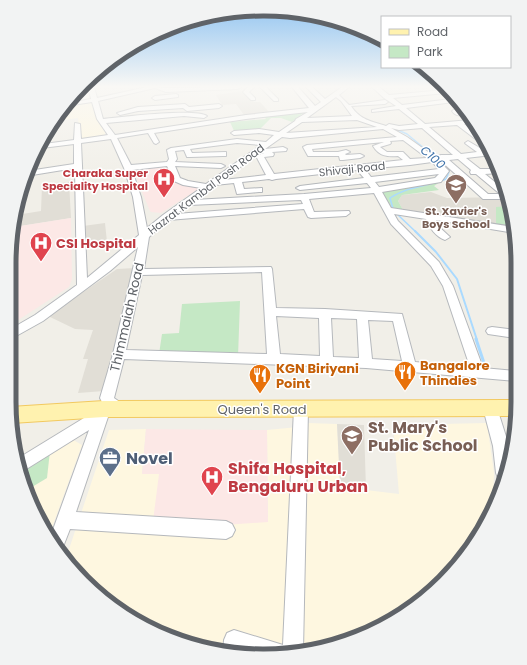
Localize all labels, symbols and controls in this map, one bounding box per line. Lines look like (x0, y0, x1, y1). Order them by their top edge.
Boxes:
legend (381, 16, 511, 68)
text: Road (417, 23, 448, 40)
text: Park (417, 43, 444, 60)
street label: Hazrat Kambal Posh Road (144, 140, 268, 238)
water label: C100 (417, 141, 450, 173)
street label: Shivaji Road (318, 158, 386, 180)
place label: Charaka Super Speciality Hospital (42, 165, 148, 194)
hospital icon: Charaka Super Speciality Hospital (151, 166, 177, 199)
school or university icon: St. Xavier's Boys School (443, 172, 469, 205)
place label: St. Xavier's Boys School (422, 203, 490, 232)
hospital icon: CSI Hospital (28, 230, 54, 263)
place label: CSI Hospital (56, 234, 136, 253)
street label: Thimmaiah Road (105, 260, 149, 374)
place label: Bangalore Thindies (420, 356, 490, 390)
place label: KGN Biriyani Point (276, 359, 359, 393)
restaurant icon: Bangalore Thindies (392, 359, 418, 392)
restaurant icon: KGN Biriyani Point (247, 362, 273, 395)
street label: Queen's Road (217, 400, 307, 419)
place label: St. Mary's Public School (368, 416, 478, 457)
school or university icon: St. Mary's Public School (339, 423, 365, 456)
office icon: Novel (97, 445, 123, 478)
place label: Novel (126, 447, 173, 470)
place label: Shifa Hospital, Bengaluru Urban (228, 457, 368, 498)
hospital icon: Shifa Hospital, Bengaluru Urban (199, 464, 225, 497)

